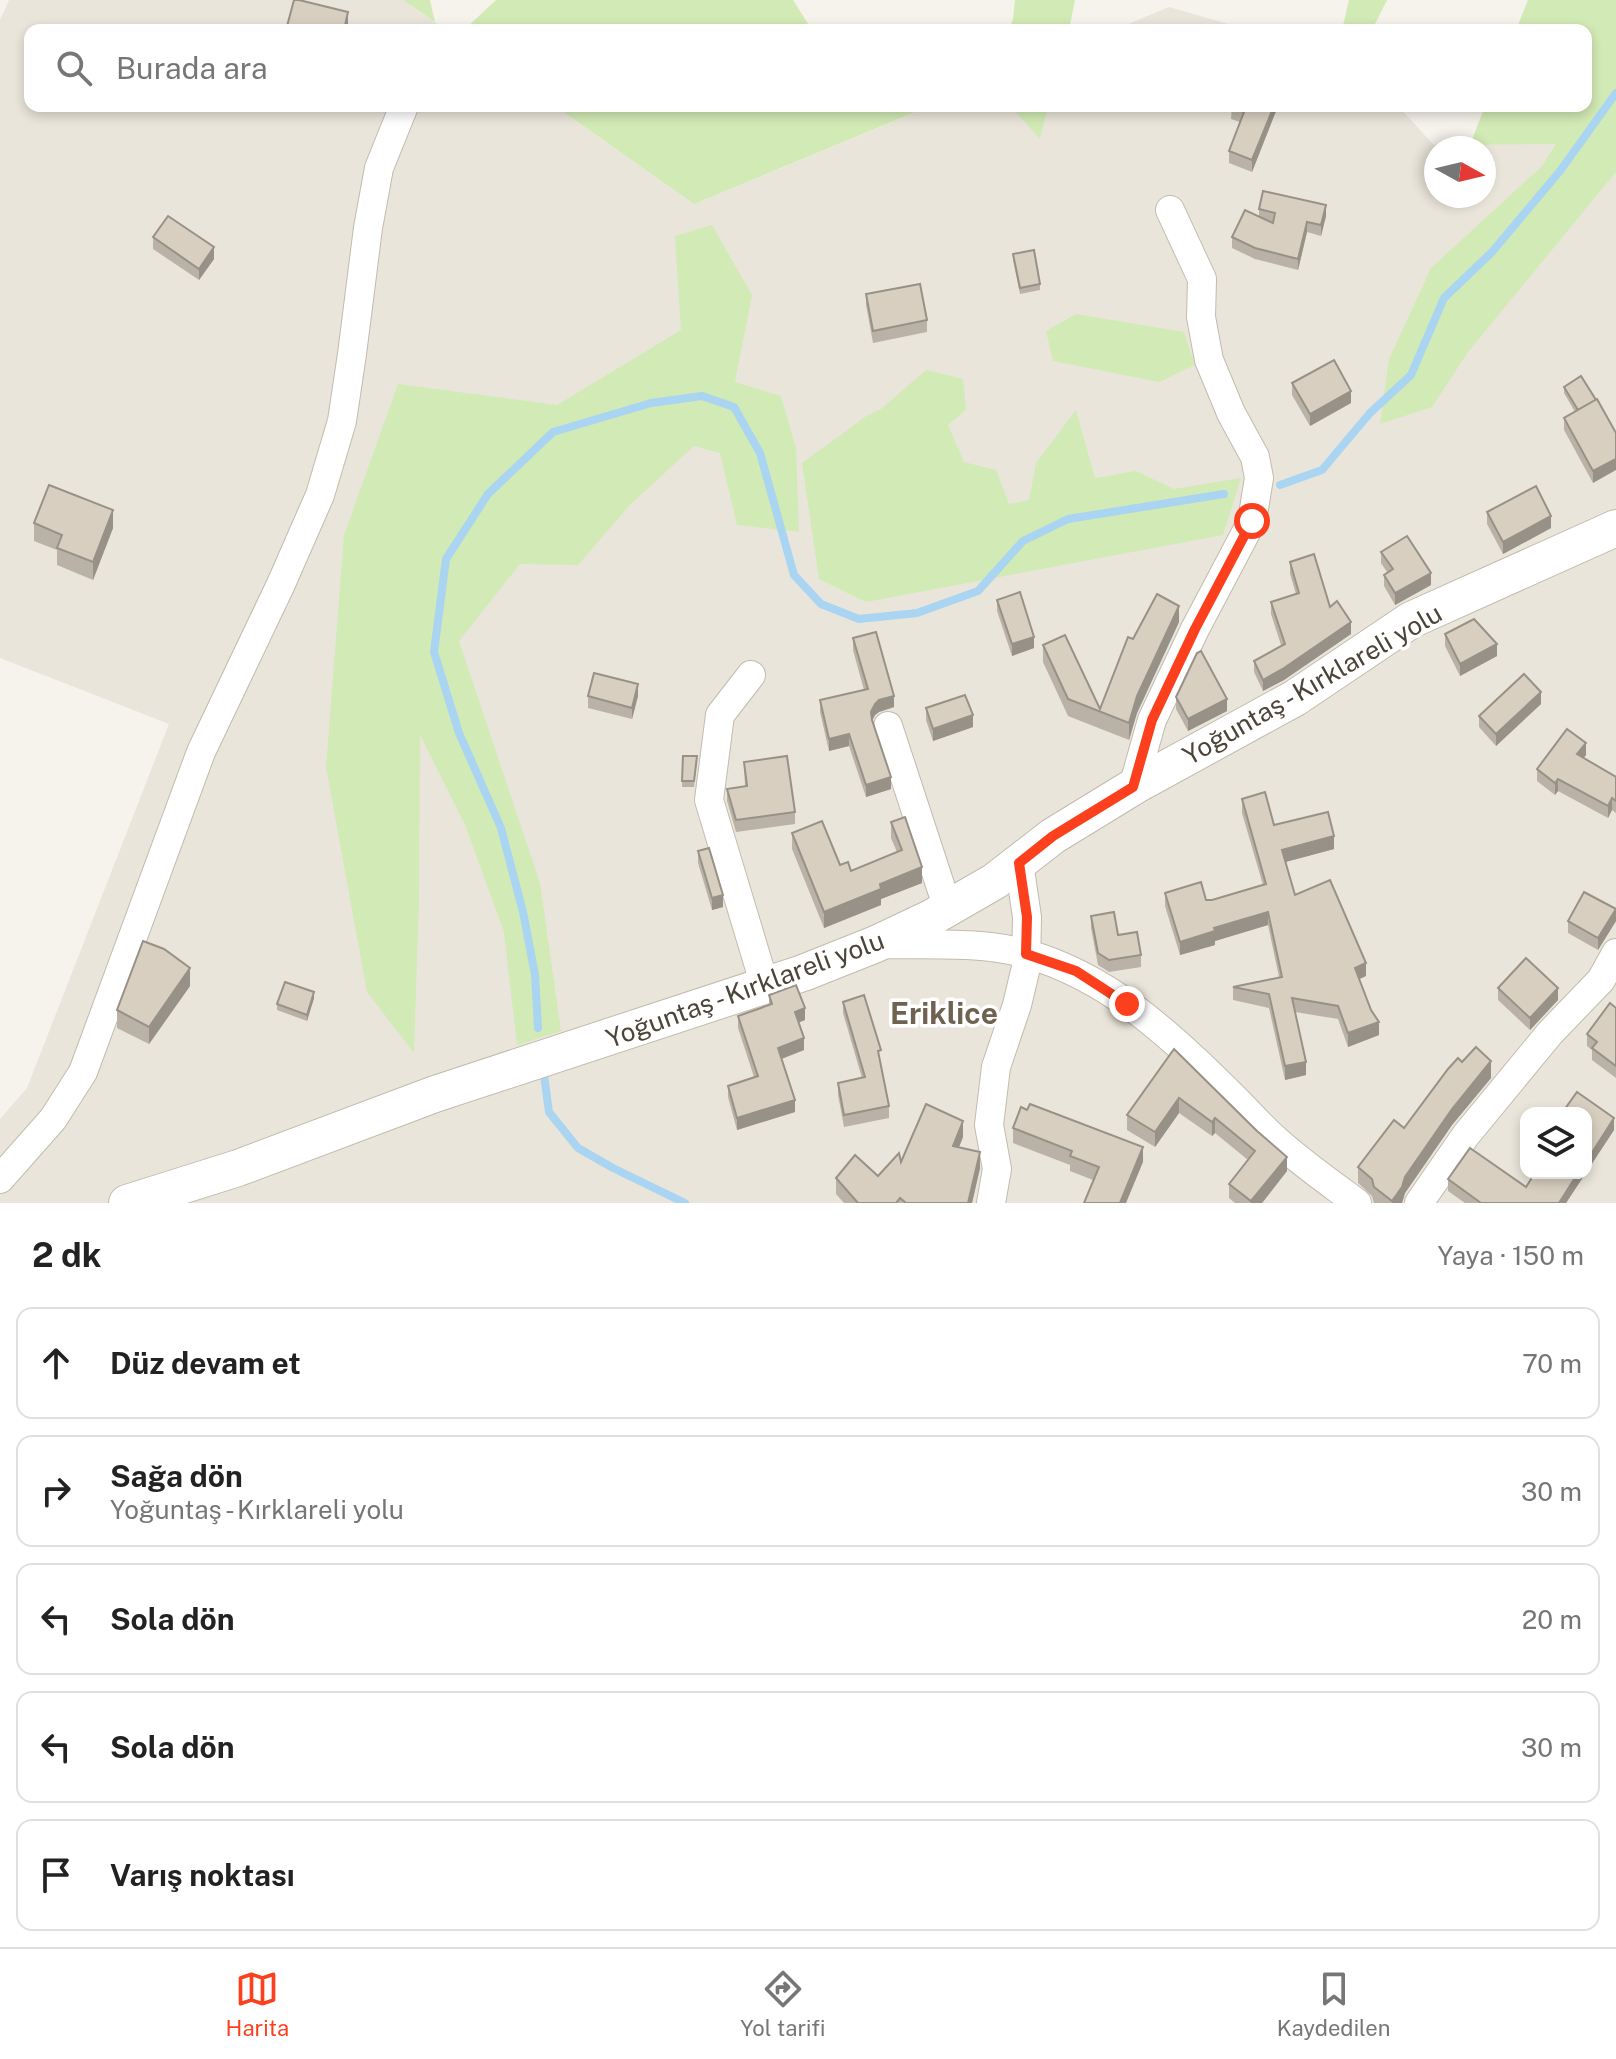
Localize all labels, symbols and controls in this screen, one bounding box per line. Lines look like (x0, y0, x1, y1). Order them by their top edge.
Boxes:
search box (24, 24, 1592, 112)
icon: search (52, 46, 96, 90)
text: Burada ara (116, 50, 268, 86)
north arrow (1424, 136, 1496, 208)
route start (1234, 503, 1270, 539)
street label: Yoğuntaş - Kırklareli yolu (1177, 597, 1447, 771)
street label: Yoğuntaş - Kırklareli yolu (602, 924, 888, 1054)
route end (1109, 986, 1145, 1022)
district label: Eriklice (890, 995, 998, 1031)
map controls (1520, 1107, 1592, 1179)
button: layers (1520, 1107, 1592, 1179)
text: 2 dk (32, 1235, 102, 1275)
text: Yaya · 150 m (1438, 1240, 1584, 1271)
icon: ahead (34, 1341, 78, 1385)
text: Düz devam et (110, 1345, 301, 1381)
text: 70 m (1522, 1348, 1582, 1379)
text: Sağa dön (110, 1458, 243, 1494)
icon: right (34, 1469, 78, 1513)
text: 30 m (1521, 1476, 1582, 1507)
text: Yoğuntaş - Kırklareli yolu (110, 1494, 404, 1525)
icon: left (34, 1597, 78, 1641)
text: Sola dön (110, 1601, 234, 1637)
text: 20 m (1522, 1604, 1582, 1635)
icon: left (34, 1725, 78, 1769)
text: Sola dön (110, 1729, 234, 1765)
text: 30 m (1521, 1732, 1582, 1763)
icon: arrive (34, 1853, 78, 1897)
text: Varış noktası (110, 1857, 295, 1893)
tab: Harita (226, 1967, 289, 2041)
tab: Yol tarifi (740, 1967, 825, 2041)
tab: Kaydedilen (1277, 1967, 1390, 2041)

